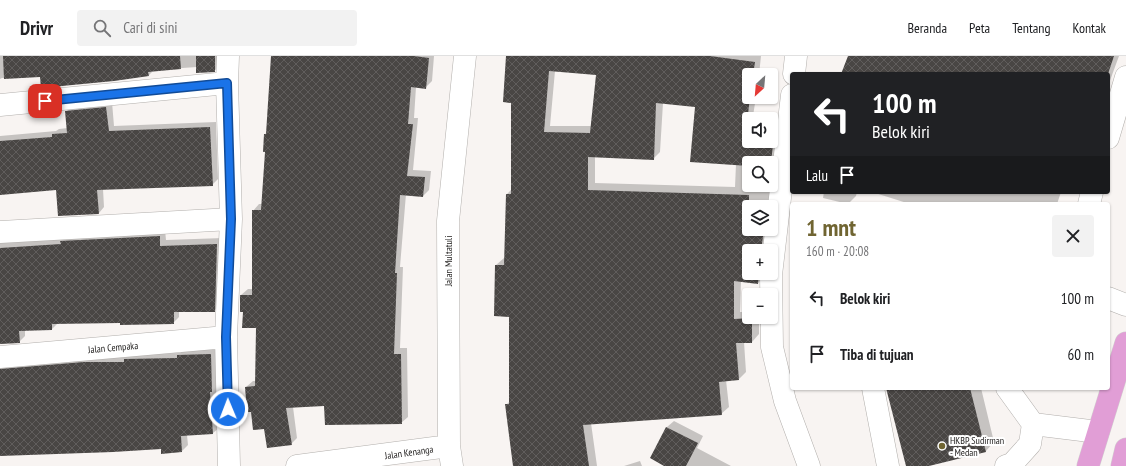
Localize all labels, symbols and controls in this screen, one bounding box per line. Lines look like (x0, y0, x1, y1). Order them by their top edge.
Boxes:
search box (77, 10, 357, 46)
text: Drivr (20, 16, 53, 40)
icon: search (91, 17, 113, 39)
text: Cari di sini (123, 18, 177, 37)
text: Beranda (907, 19, 947, 37)
text: Peta (969, 19, 990, 37)
text: Tentang (1012, 19, 1051, 37)
text: Kontak (1073, 19, 1106, 37)
north arrow (742, 68, 778, 104)
map controls (742, 68, 778, 324)
pin (28, 84, 62, 118)
text: 100 m (872, 84, 936, 121)
icon: left (806, 88, 858, 140)
icon: arrive (34, 90, 56, 112)
button: sound (742, 112, 778, 148)
text: Belok kiri (872, 120, 930, 143)
button: search (742, 156, 778, 192)
icon: arrive (836, 164, 858, 186)
text: Lalu (806, 166, 828, 185)
button: layers (742, 200, 778, 236)
text: 1 mnt (806, 212, 856, 243)
button: close (1052, 215, 1094, 257)
street label: Jalan Multatuli (442, 236, 455, 287)
text: 160 m · 20:08 (806, 243, 869, 260)
button: + (742, 244, 778, 280)
icon: left (806, 287, 828, 309)
button: − (742, 288, 778, 324)
text: Belok kiri (840, 289, 890, 308)
text: 100 m (1061, 289, 1094, 308)
street label: Jalan Cempaka (86, 339, 139, 356)
icon: arrive (806, 343, 828, 365)
text: Tiba di tujuan (840, 345, 914, 364)
text: 60 m (1068, 345, 1094, 364)
position arrow (207, 388, 249, 430)
place label: HKBP Sudirman - Medan (950, 434, 1004, 459)
marker: HKBP Sudirman - Medan (937, 441, 947, 451)
street label: Jalan Kenanga (383, 443, 434, 462)

